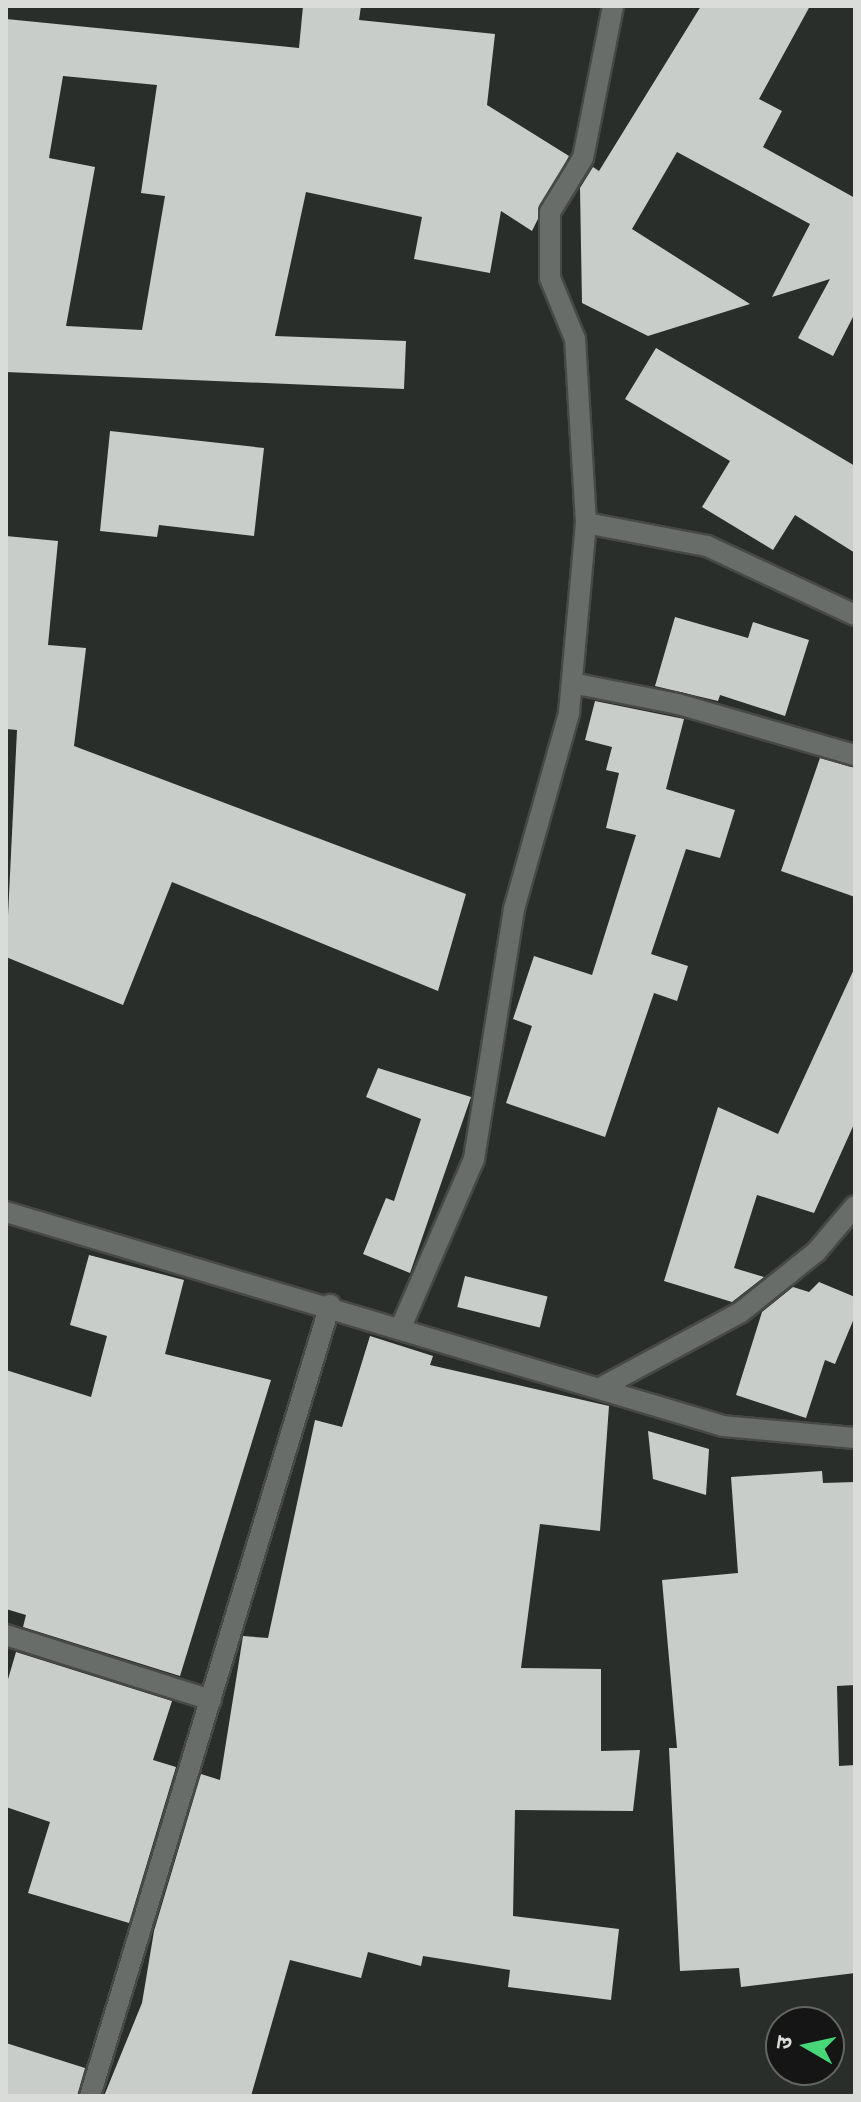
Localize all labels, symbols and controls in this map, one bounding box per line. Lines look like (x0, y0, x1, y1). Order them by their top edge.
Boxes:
north arrow (765, 2006, 845, 2086)
text: उ (769, 2034, 797, 2051)

